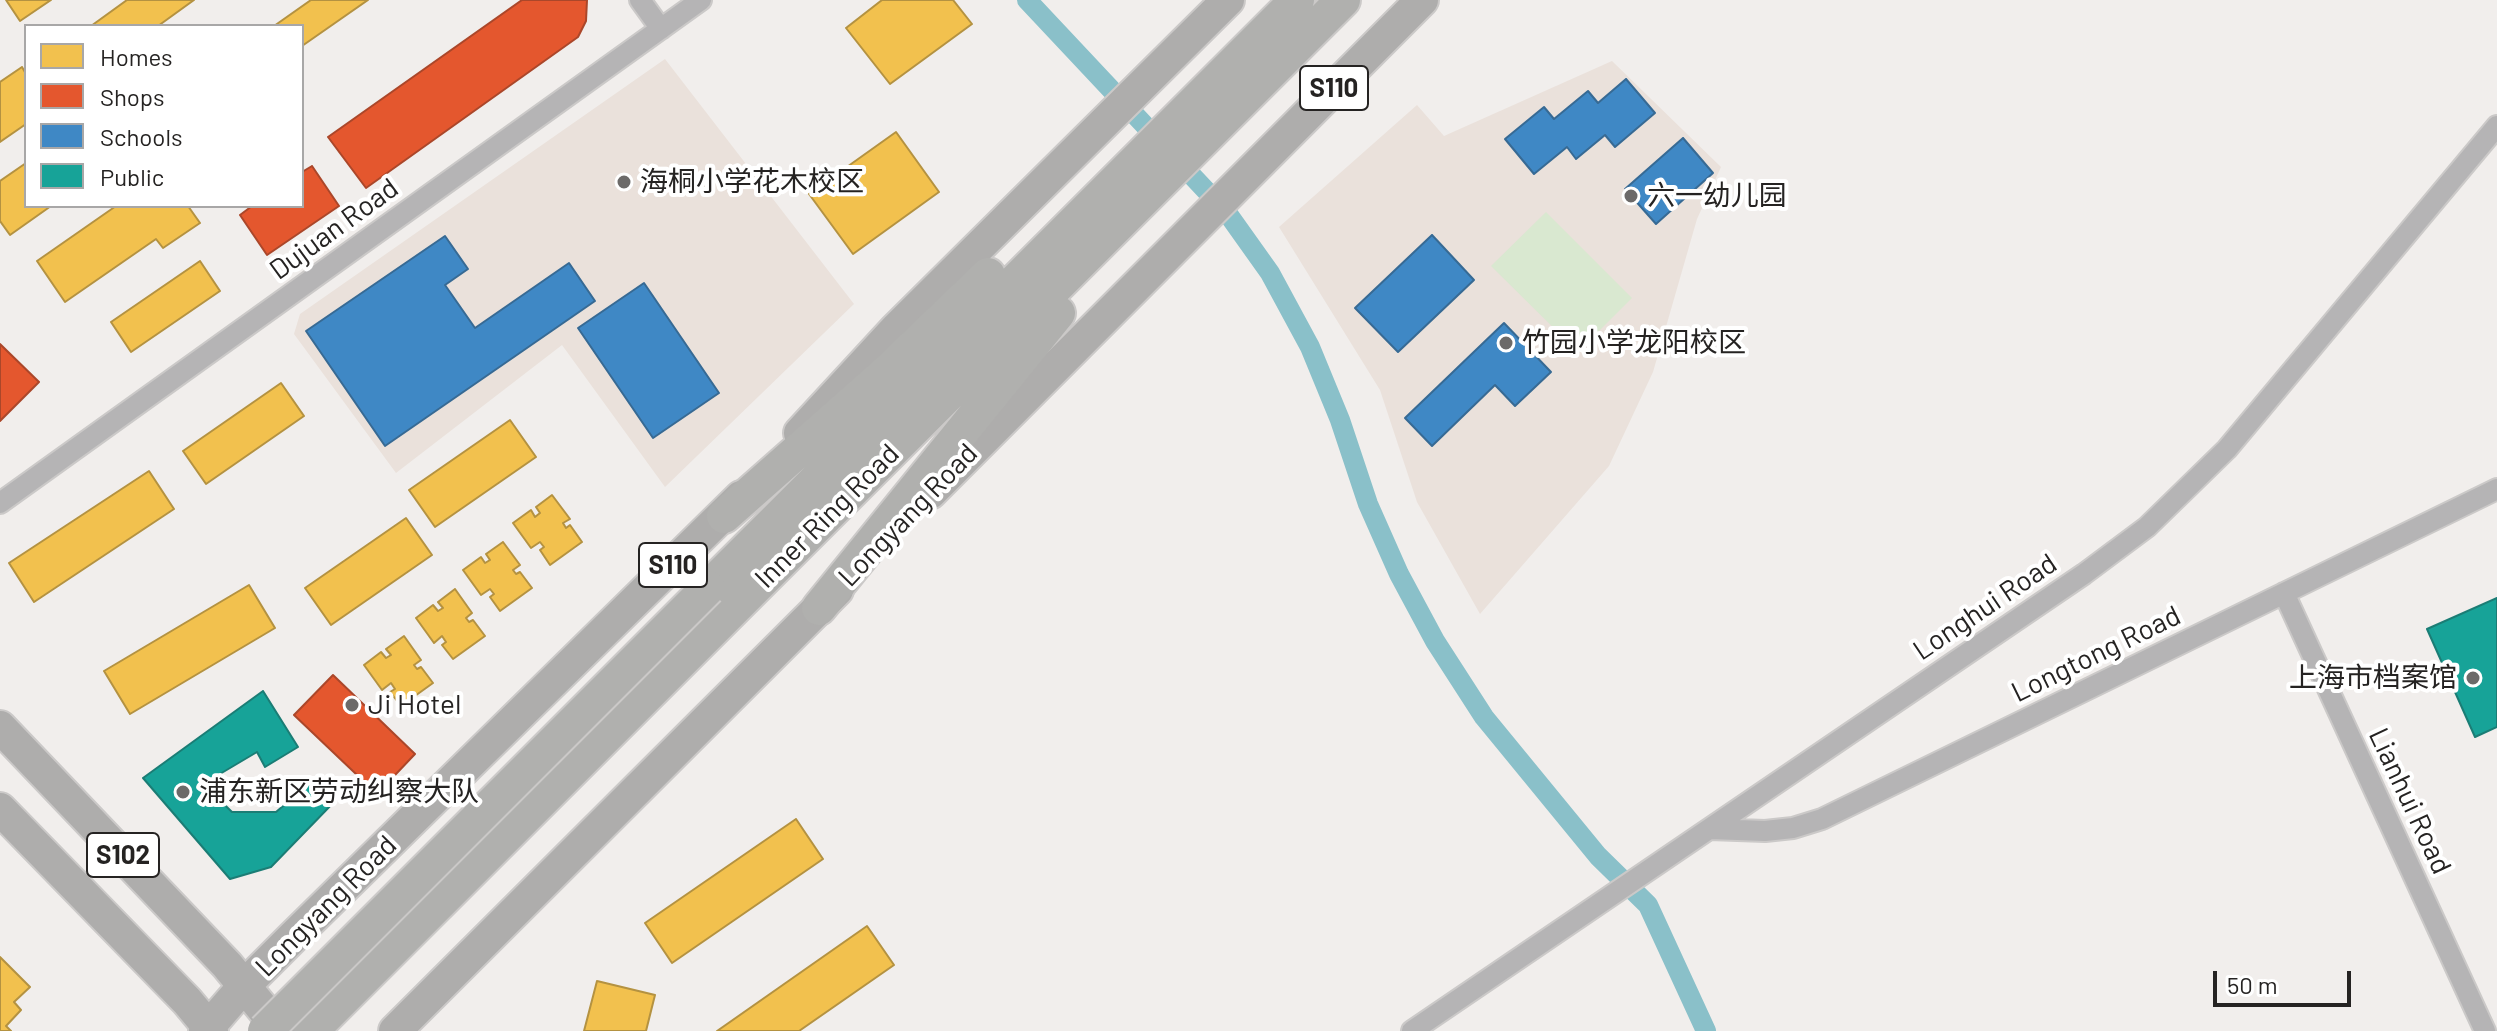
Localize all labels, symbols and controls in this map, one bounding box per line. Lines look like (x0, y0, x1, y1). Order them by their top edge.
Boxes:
legend (24, 24, 304, 208)
text: Homes (100, 42, 173, 71)
road number: S110 (1300, 66, 1368, 110)
text: Shops (100, 82, 165, 111)
text: Schools (100, 122, 183, 151)
text: Public (100, 162, 164, 191)
place label: 海桐小学花木校区 (640, 165, 864, 199)
street label: Dujuan Road (263, 171, 405, 287)
marker: 海桐小学花木校区 (615, 173, 633, 191)
place label: 六一幼儿园 (1647, 179, 1787, 213)
marker: 六一幼儿园 (1622, 187, 1640, 205)
place label: 竹园小学龙阳校区 (1522, 326, 1746, 360)
marker: 竹园小学龙阳校区 (1497, 334, 1515, 352)
street label: Inner Ring Road (748, 437, 906, 595)
street label: Longyang Road (831, 437, 985, 593)
road number: S110 (639, 543, 707, 587)
street label: Longhui Road (1907, 547, 2063, 667)
street label: Longtong Road (2006, 599, 2186, 709)
place label: 上海市档案馆 (2289, 661, 2457, 695)
marker: 上海市档案馆 (2464, 669, 2482, 687)
place label: Ji Hotel (368, 688, 461, 722)
marker: Ji Hotel (343, 696, 361, 714)
street label: Lianhui Road (2362, 723, 2458, 879)
place label: 浦东新区劳动纠察大队 (199, 775, 479, 809)
marker: 浦东新区劳动纠察大队 (174, 783, 192, 801)
street label: Longyang Road (248, 828, 404, 984)
road number: S102 (87, 833, 159, 877)
scale bar (2217, 955, 2355, 1005)
text: 50 m (2227, 970, 2278, 999)

